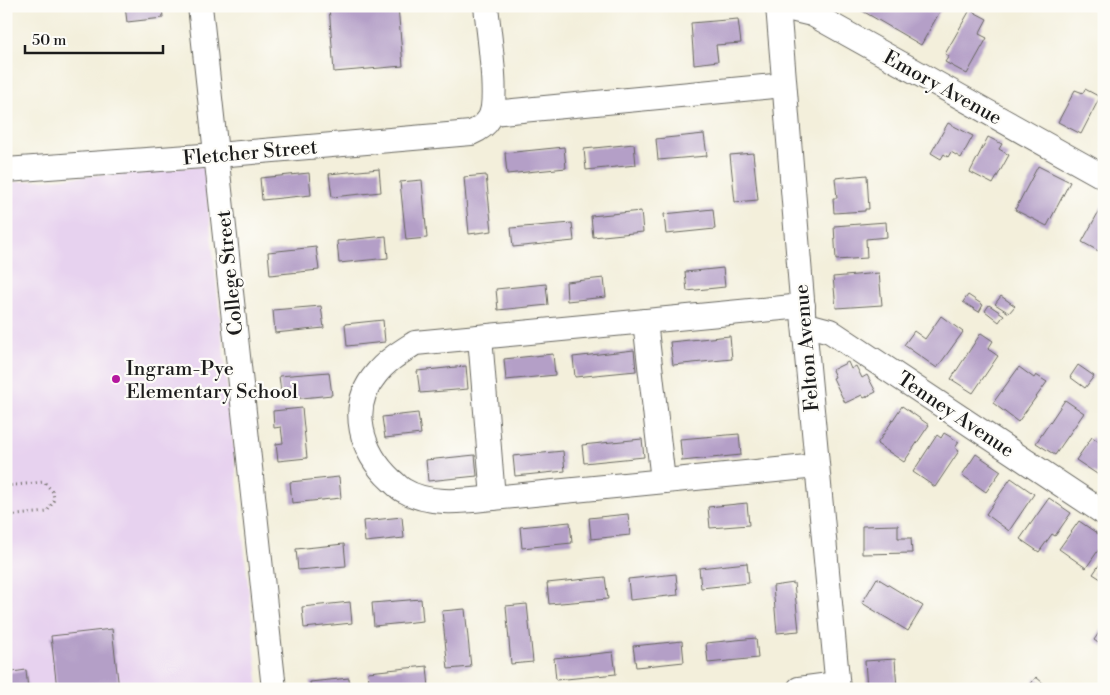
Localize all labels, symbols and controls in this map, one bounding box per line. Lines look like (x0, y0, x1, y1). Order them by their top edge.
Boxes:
scale bar (25, 22, 162, 54)
text: 50 m (32, 31, 66, 50)
street label: Emory Avenue (879, 45, 1006, 131)
street label: Fletcher Street (182, 135, 318, 172)
street label: College Street (211, 209, 249, 337)
street label: Felton Avenue (789, 283, 826, 413)
place label: Ingram-Pye Elementary School (126, 357, 298, 405)
street label: Tenney Avenue (892, 367, 1019, 464)
marker: Ingram-Pye Elementary School (110, 373, 122, 385)

